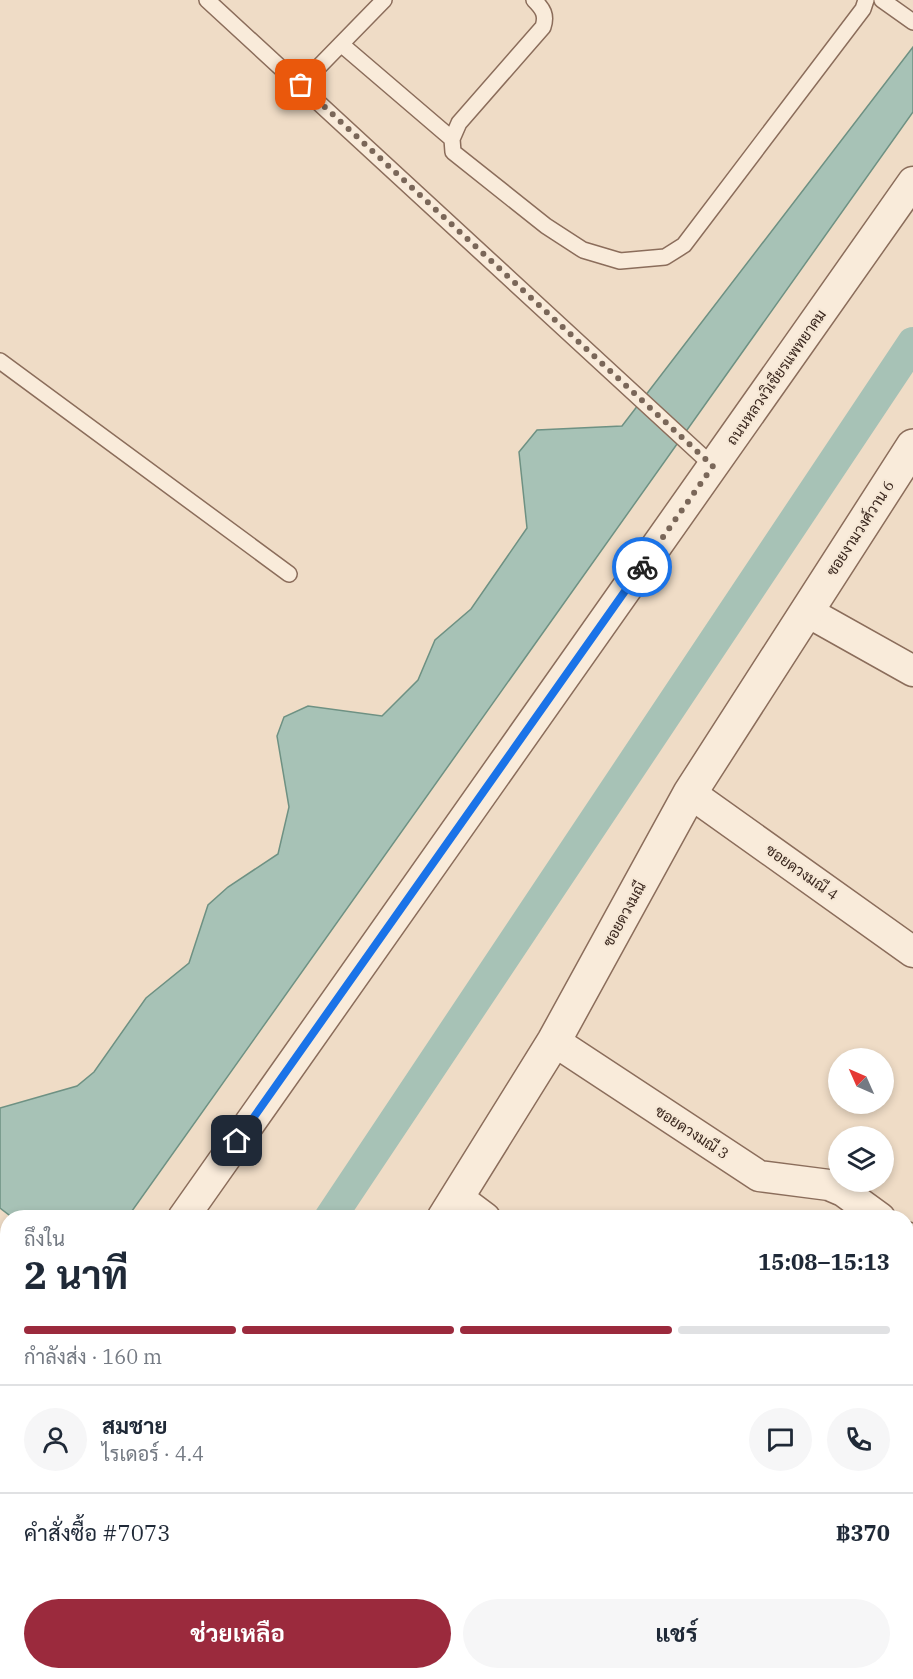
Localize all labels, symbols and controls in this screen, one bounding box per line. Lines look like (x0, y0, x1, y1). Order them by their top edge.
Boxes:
pin (275, 59, 326, 110)
icon: bag (284, 68, 317, 101)
street label: ถนนหลวงวิเชียรแพทยาคม (722, 305, 830, 449)
street label: ซอยงามวงศ์วาน 6 (822, 477, 898, 579)
courier (612, 537, 672, 597)
icon: bike (626, 551, 659, 584)
street label: ซอยดวงมณี 4 (762, 840, 842, 904)
street label: ซอยดวงมณี (598, 878, 650, 950)
north arrow (828, 1048, 894, 1114)
map controls (828, 1048, 894, 1192)
street label: ซอยดวงมณี 3 (652, 1101, 732, 1163)
pin (211, 1115, 262, 1166)
icon: home (220, 1124, 253, 1157)
button: layers (828, 1126, 894, 1192)
text: ถึงใน (24, 1225, 65, 1252)
text: 15:08–15:13 (758, 1247, 890, 1276)
text: 2 นาที (24, 1249, 128, 1300)
text: กำลังส่ง · 160 m (24, 1343, 162, 1370)
button: person (24, 1408, 87, 1471)
button: chat (749, 1408, 812, 1471)
button: phone (827, 1408, 890, 1471)
text: สมชาย (102, 1411, 168, 1440)
text: ไรเดอร์ · 4.4 (102, 1440, 204, 1467)
text: คำสั่งซื้อ #7073 (24, 1518, 170, 1547)
text: ฿370 (836, 1518, 890, 1547)
button: ช่วยเหลือ (24, 1599, 451, 1668)
button: แชร์ (463, 1599, 890, 1668)

